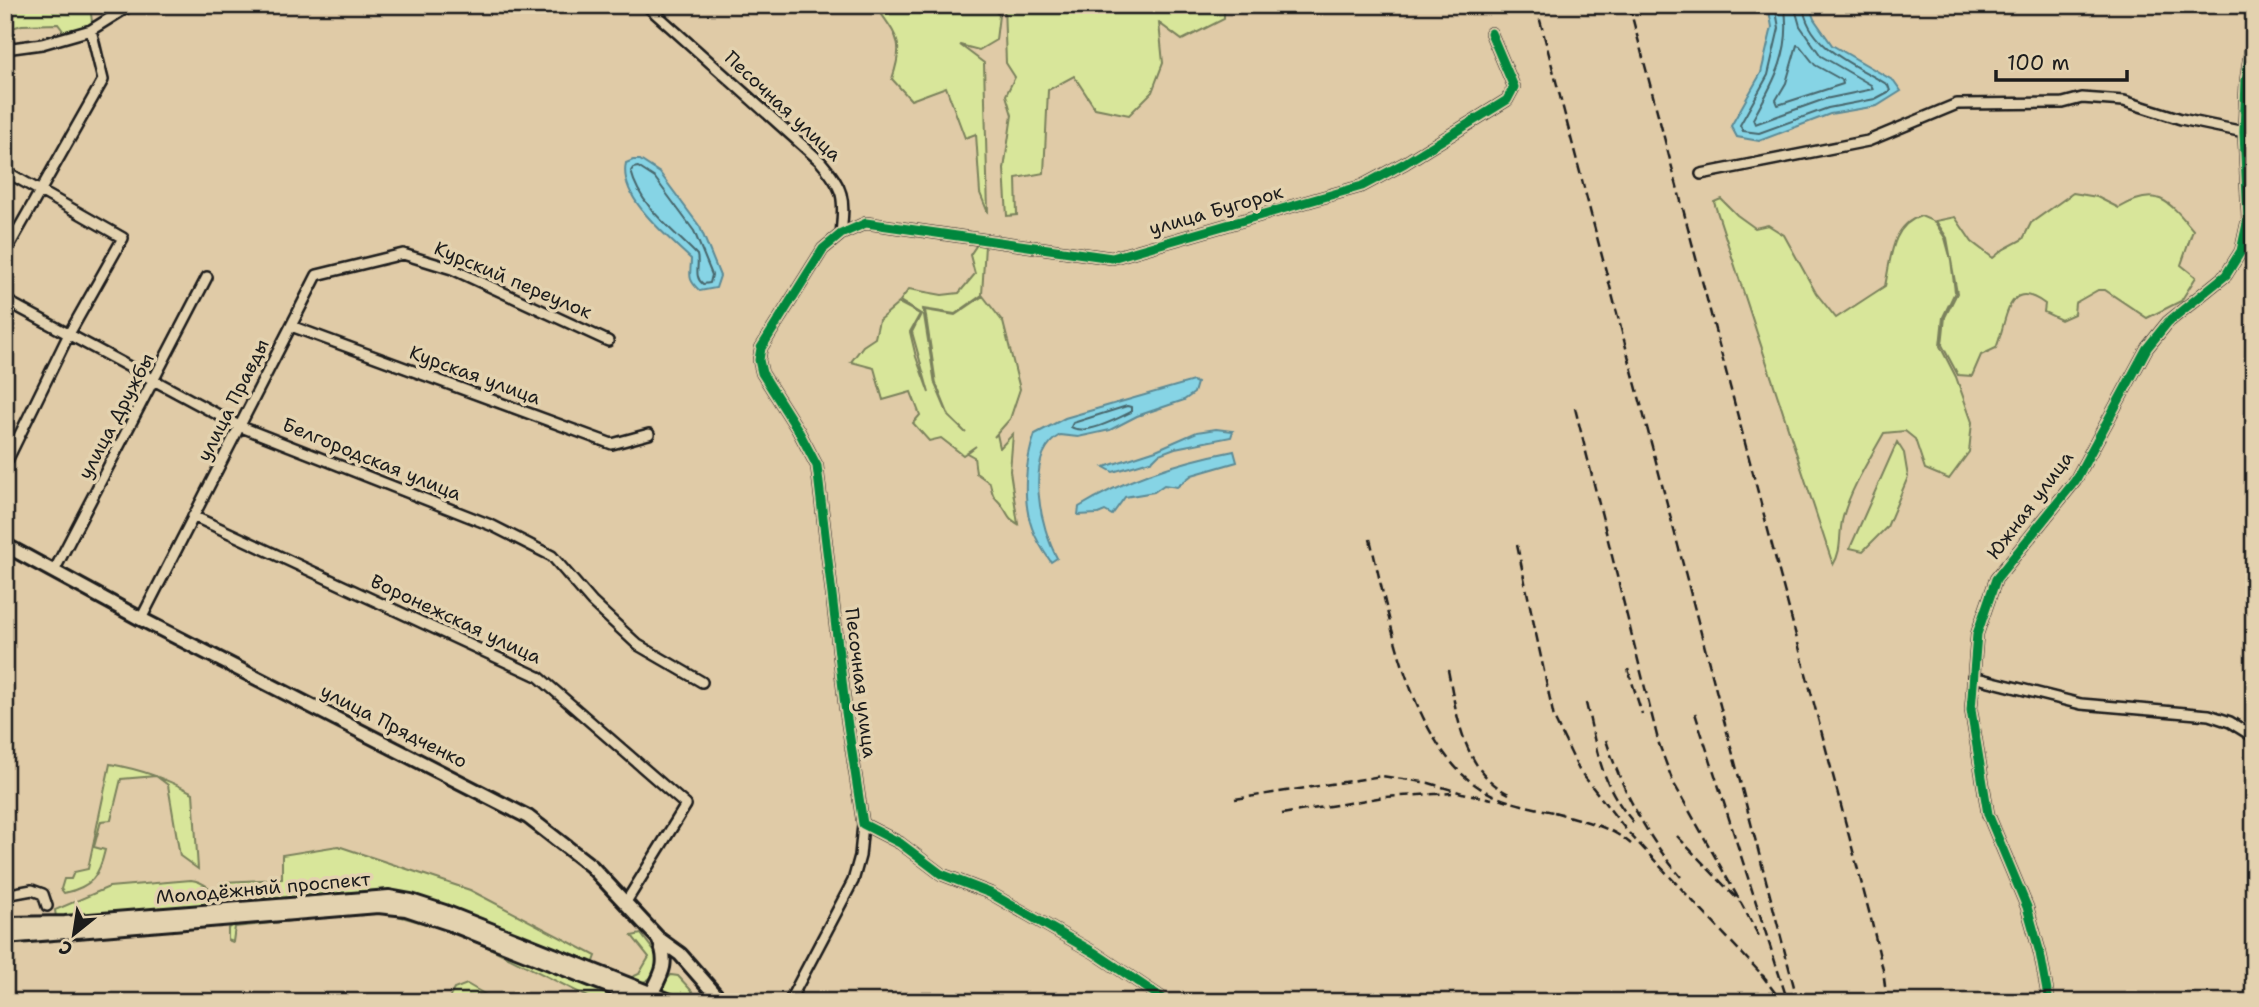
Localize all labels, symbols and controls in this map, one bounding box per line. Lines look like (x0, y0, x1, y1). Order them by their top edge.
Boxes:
scale bar (1996, 38, 2128, 82)
street label: Песочная улица (719, 45, 847, 167)
text: 100 m (2007, 49, 2070, 77)
street label: улица Бугорок (1146, 179, 1286, 241)
street label: Курский переулок (430, 235, 596, 325)
street label: улица Правды (191, 335, 275, 465)
street label: Курская улица (406, 340, 544, 410)
street label: улица Дружбы (72, 349, 160, 483)
street label: Белгородская улица (279, 412, 465, 506)
street label: Южная улица (1981, 446, 2079, 564)
street label: Воронежская улица (367, 568, 546, 670)
street label: Песочная улица (839, 607, 883, 760)
street label: улица Прядченко (316, 678, 472, 774)
street label: Молодёжный проспект (155, 866, 372, 910)
north arrow (38, 898, 108, 968)
text: С (54, 935, 77, 962)

